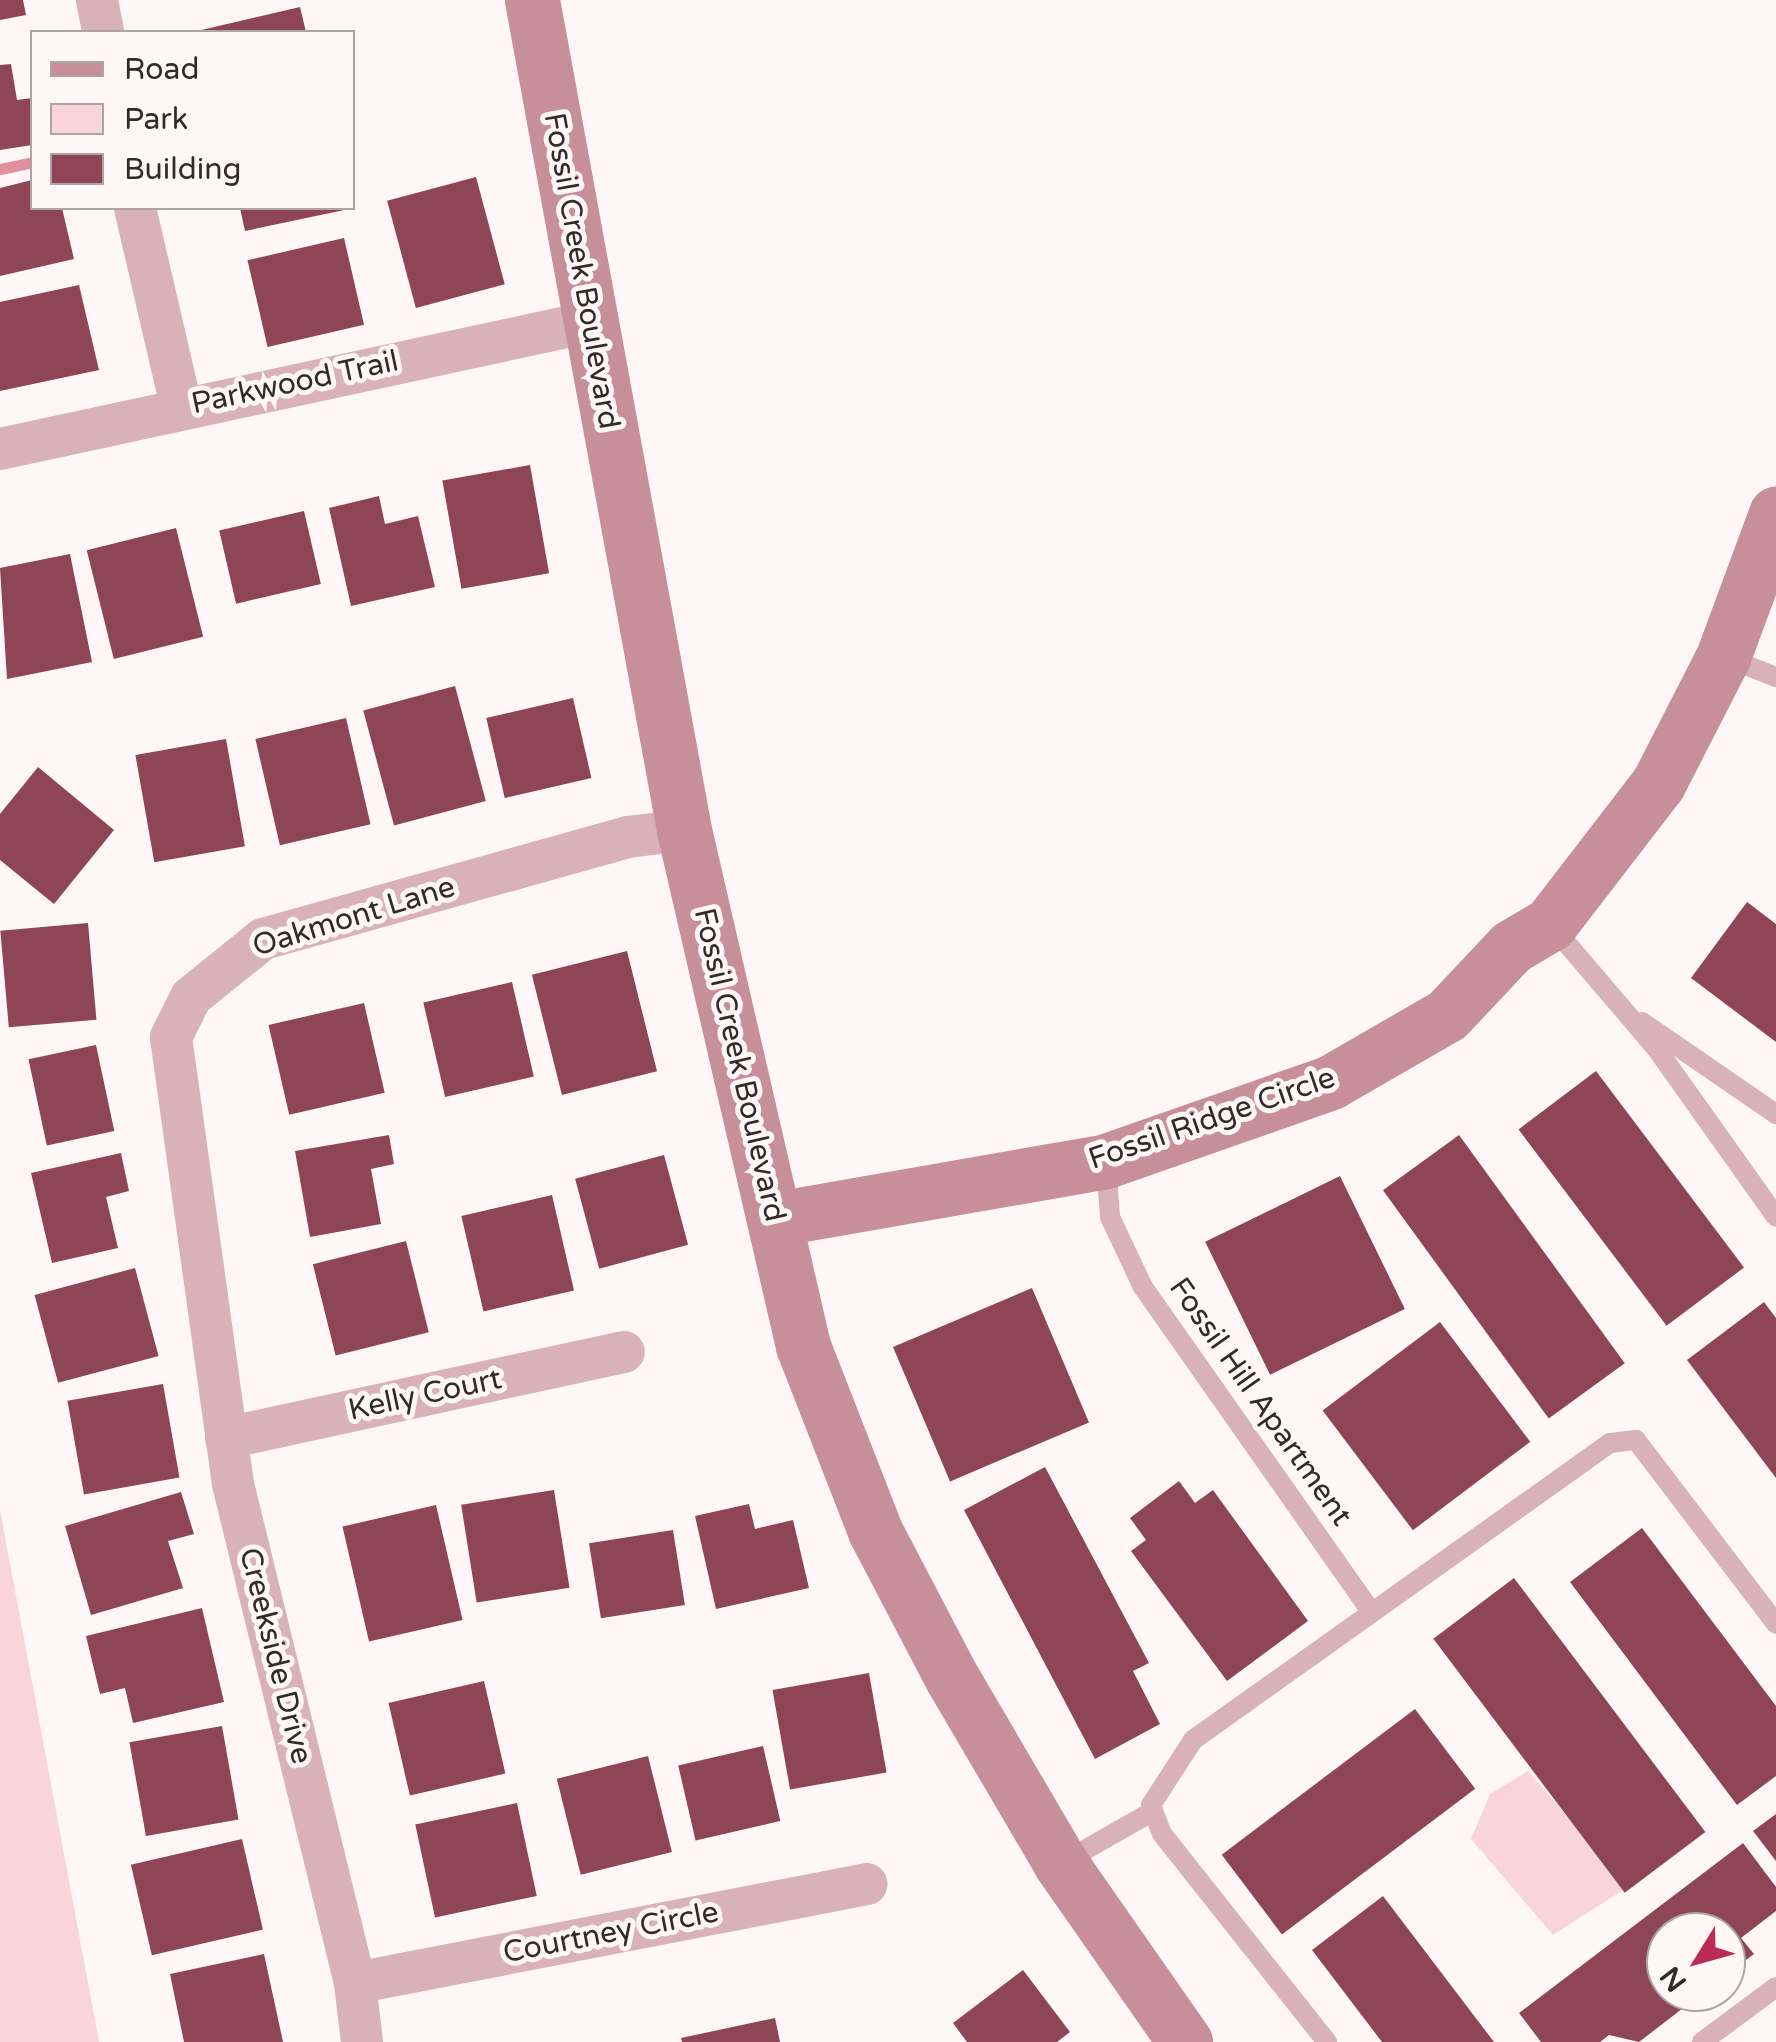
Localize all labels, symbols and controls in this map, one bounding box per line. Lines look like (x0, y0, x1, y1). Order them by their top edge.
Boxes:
legend (30, 30, 355, 210)
text: Road (124, 51, 199, 88)
text: Park (124, 101, 188, 138)
street label: Fossil Creek Boulevard (535, 110, 627, 432)
text: Building (124, 151, 241, 188)
street label: Parkwood Trail (188, 344, 402, 422)
street label: Oakmont Lane (249, 869, 459, 965)
street label: Fossil Creek Boulevard (685, 905, 793, 1225)
street label: Fossil Ridge Circle (1084, 1060, 1340, 1178)
street label: Fossil Hill Apartment (1161, 1271, 1359, 1533)
street label: Kelly Court (345, 1361, 505, 1429)
street label: Creekside Drive (231, 1544, 319, 1768)
street label: Courtney Circle (500, 1894, 722, 1972)
north arrow (1646, 1912, 1746, 2012)
text: N (1653, 1960, 1694, 1998)

